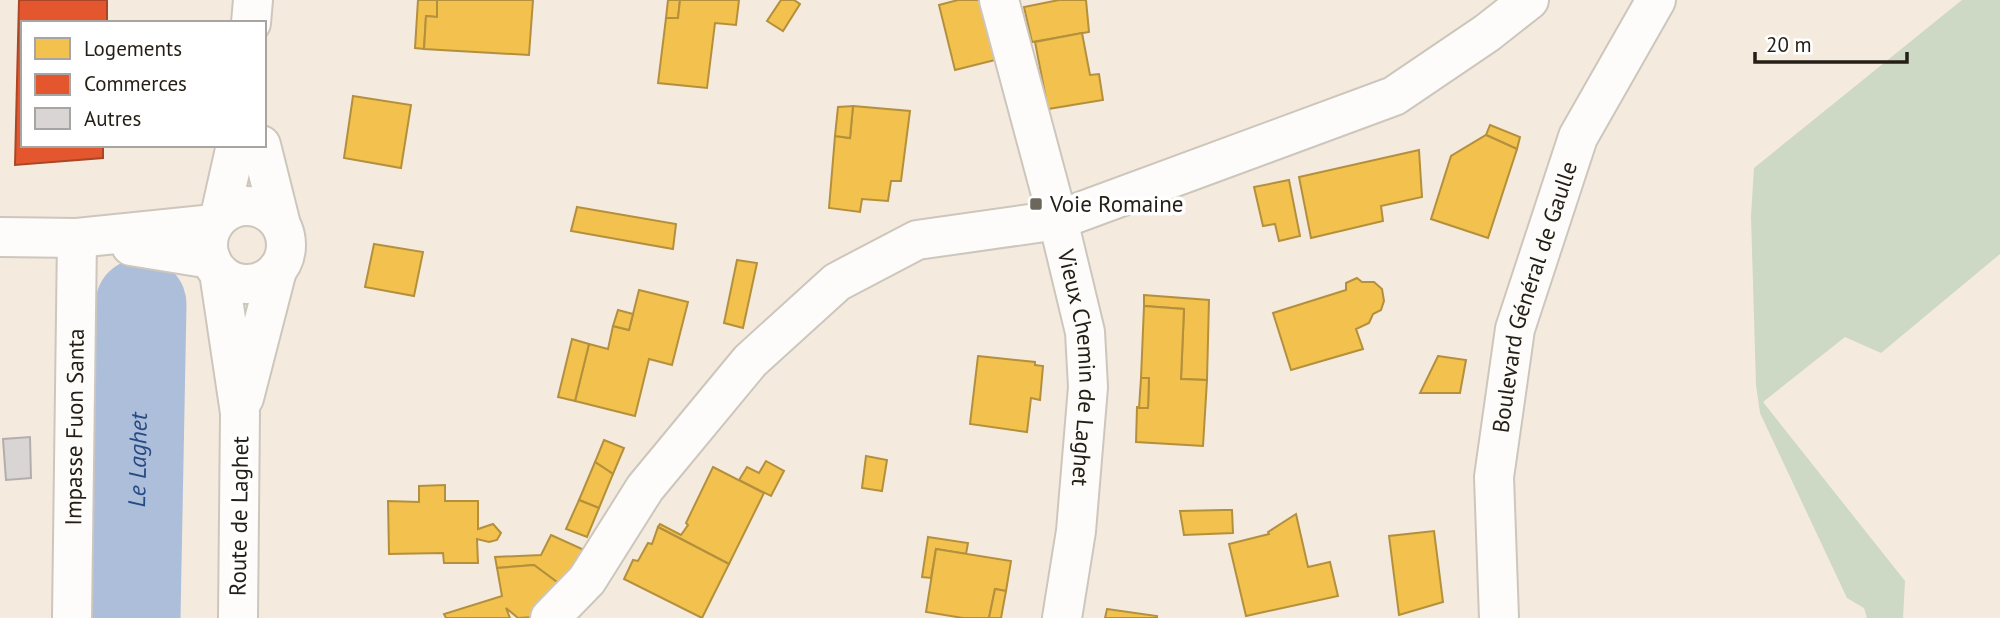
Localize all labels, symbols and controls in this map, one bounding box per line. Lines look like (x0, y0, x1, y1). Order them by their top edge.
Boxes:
legend (21, 21, 266, 147)
scale bar (1755, 21, 1907, 65)
text: 20 m (1766, 31, 1812, 58)
text: Logements (84, 35, 182, 62)
text: Commerces (84, 70, 187, 97)
text: Autres (84, 105, 141, 132)
street label: Boulevard Général de Gaulle (1485, 157, 1583, 435)
place label: Voie Romaine (1049, 189, 1183, 218)
marker: Voie Romaine (1028, 196, 1044, 212)
street label: Vieux Chemin de Laghet (1051, 245, 1103, 488)
street label: Impasse Fuon Santa (58, 328, 90, 526)
water label: Le Laghet (121, 411, 154, 508)
street label: Route de Laghet (223, 435, 254, 596)

